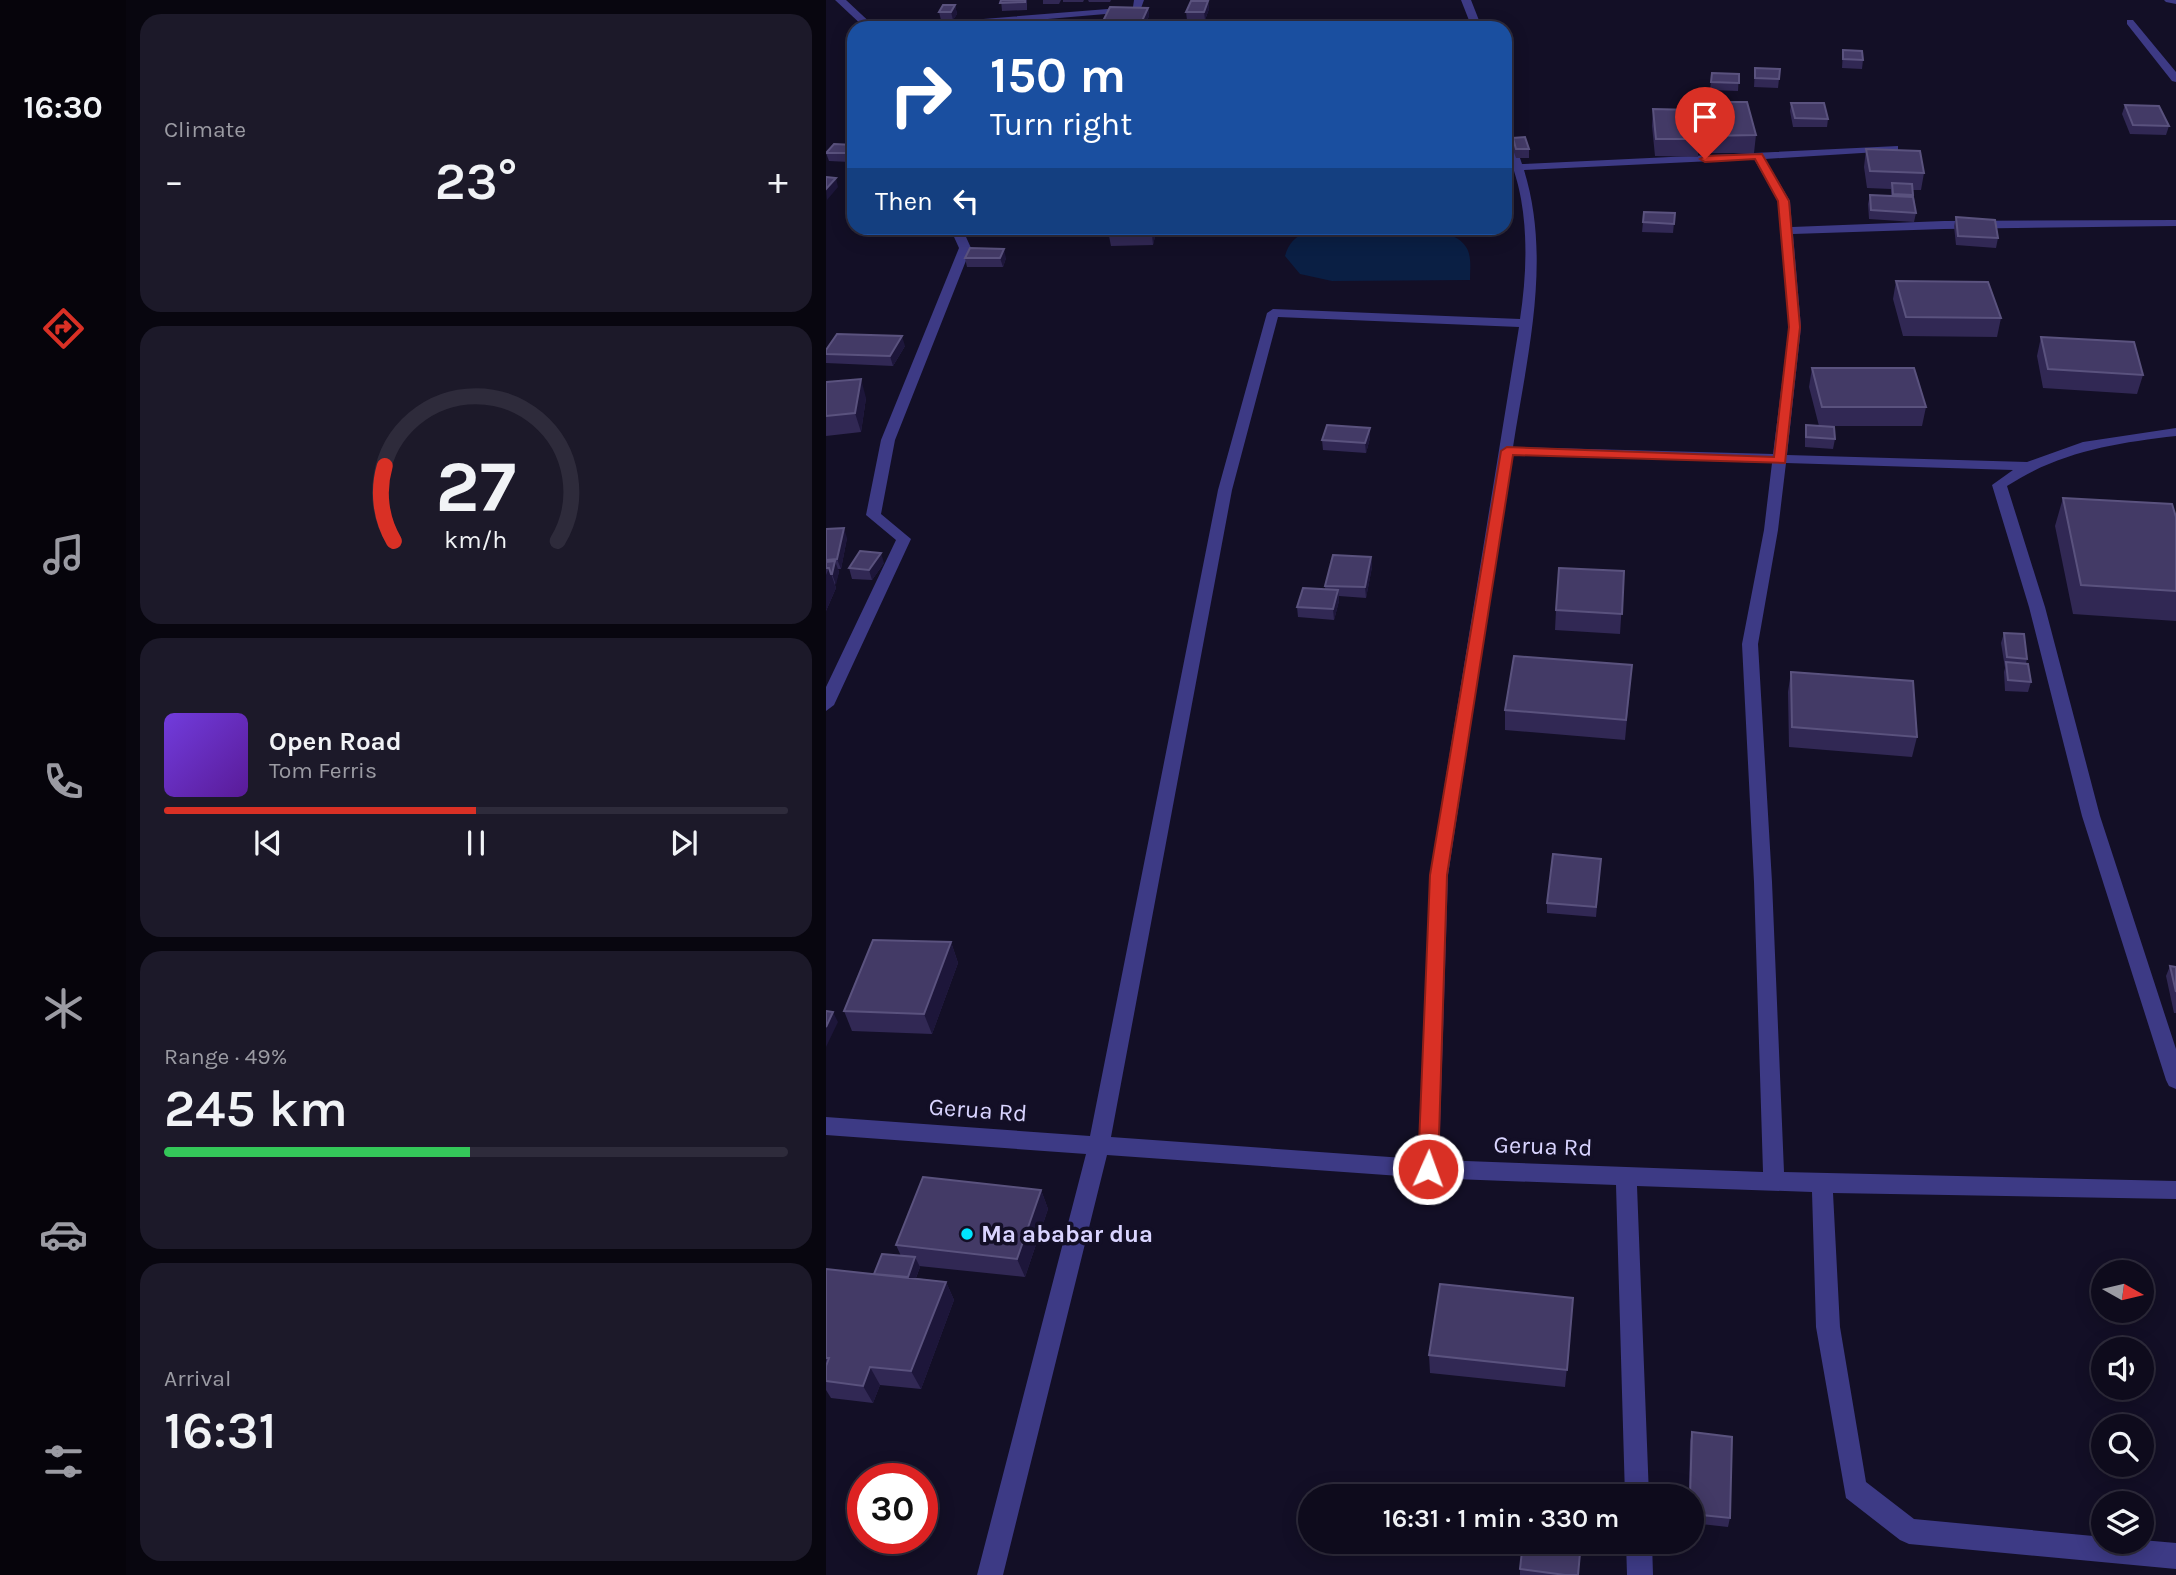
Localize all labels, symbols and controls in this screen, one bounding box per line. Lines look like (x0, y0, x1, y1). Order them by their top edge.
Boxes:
text: 150 m (990, 47, 1126, 104)
icon: right (875, 49, 966, 140)
pin (1675, 87, 1735, 159)
text: 16:30 (23, 89, 103, 126)
icon: arrive (1686, 98, 1724, 136)
text: Turn right (990, 106, 1132, 143)
text: Climate (164, 116, 246, 143)
text: 23° (435, 151, 517, 212)
text: − (164, 159, 184, 204)
text: + (768, 159, 788, 204)
icon: left (947, 182, 985, 220)
text: Then (875, 186, 933, 217)
icon: directions (39, 304, 88, 353)
text: 27 (436, 445, 516, 530)
text: km/h (444, 525, 508, 554)
icon: music (39, 530, 88, 579)
text: Open Road (269, 726, 402, 757)
icon: phone (39, 757, 88, 806)
text: Tom Ferris (269, 757, 377, 784)
icon: previous (249, 824, 287, 862)
icon: pause (457, 824, 495, 862)
icon: next (665, 824, 703, 862)
icon: climate (39, 984, 88, 1033)
text: Range · 49% (164, 1043, 287, 1070)
text: 245 km (164, 1078, 348, 1139)
street label: Gerua Rd (928, 1093, 1028, 1127)
street label: Gerua Rd (1493, 1130, 1593, 1162)
position arrow (1391, 1132, 1465, 1206)
icon: car (39, 1210, 88, 1259)
place label: Ma ababar dua (981, 1220, 1153, 1248)
marker: Ma ababar dua (959, 1226, 975, 1242)
north arrow (2091, 1260, 2154, 1323)
map controls (2091, 1260, 2154, 1554)
button: sound (2091, 1337, 2154, 1400)
text: Arrival (164, 1365, 231, 1392)
text: 16:31 (164, 1400, 277, 1461)
button: search (2091, 1414, 2154, 1477)
icon: filters (39, 1437, 88, 1486)
speed limit sign: 30 (847, 1463, 938, 1554)
button: layers (2091, 1491, 2154, 1554)
text: 16:31 · 1 min · 330 m (1383, 1503, 1619, 1534)

